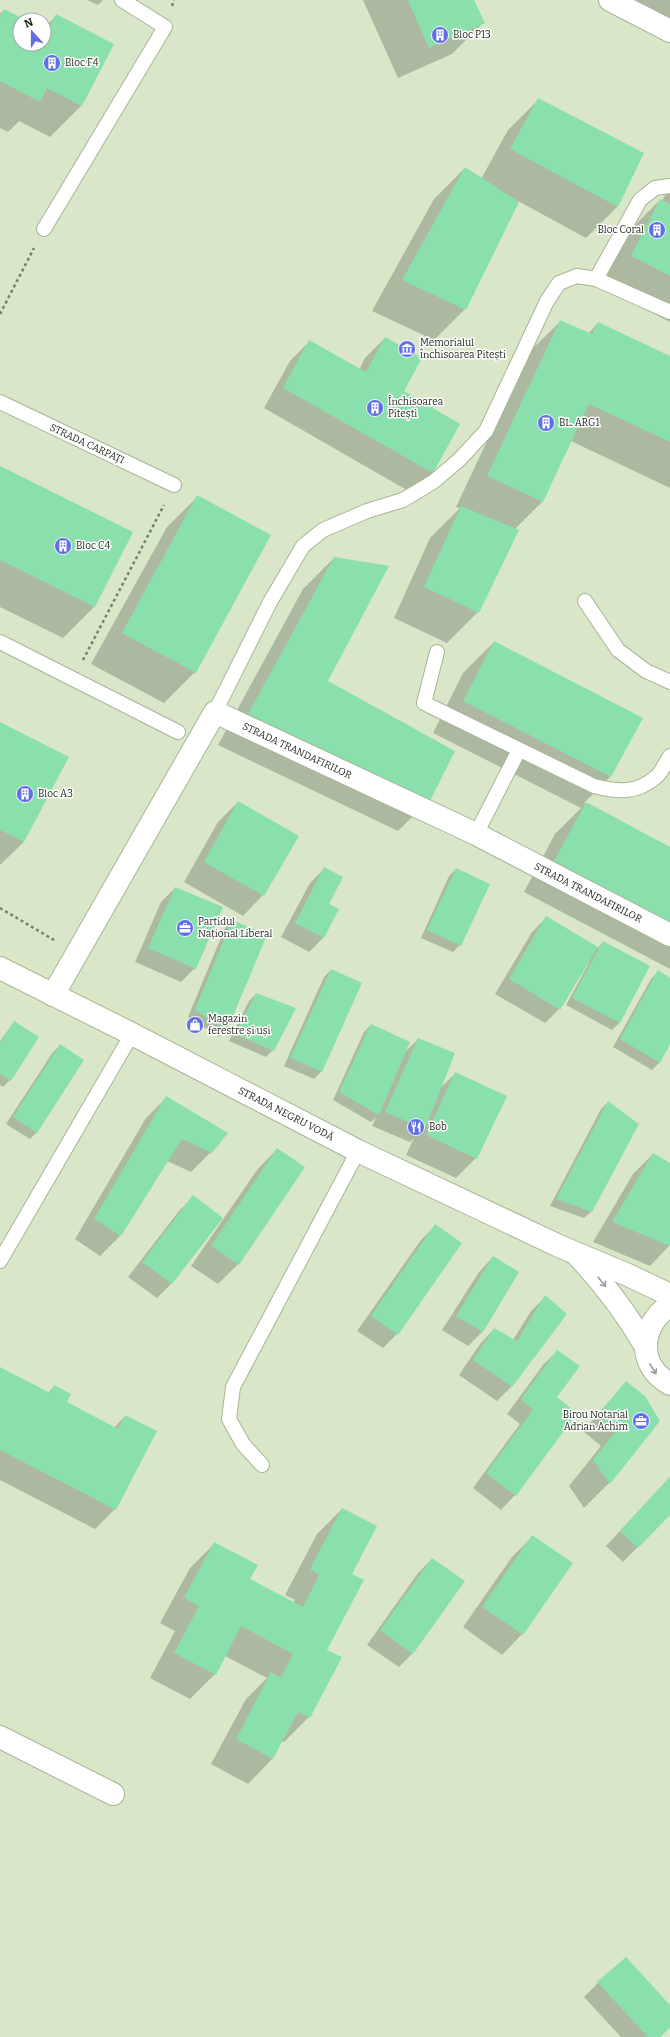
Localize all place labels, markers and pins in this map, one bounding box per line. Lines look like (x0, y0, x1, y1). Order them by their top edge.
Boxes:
building icon: Bloc P13 (430, 25, 450, 45)
place label: Bloc P13 (453, 29, 491, 41)
building icon: Bloc F4 (42, 53, 62, 73)
place label: Bloc F4 (65, 57, 99, 69)
building icon: Bloc Coral (647, 220, 667, 240)
place label: Bloc Coral (598, 224, 644, 236)
place label: Memorialul închisoarea Pitești (420, 337, 506, 361)
museum icon: Memorialul închisoarea Pitești (397, 339, 417, 359)
place label: Închisoarea Pitești (388, 394, 444, 420)
building icon: Închisoarea Pitești (365, 398, 385, 418)
building icon: BL. ARG1 (536, 413, 556, 433)
place label: BL. ARG1 (559, 417, 599, 429)
building icon: Bloc C4 (53, 536, 73, 556)
place label: Bloc C4 (76, 540, 111, 552)
building icon: Bloc A3 (15, 784, 35, 804)
place label: Bloc A3 (38, 788, 73, 800)
place label: Partidul Național Liberal (198, 916, 272, 940)
office icon: Partidul Național Liberal (175, 918, 195, 938)
place label: Magazin ferestre și uși (208, 1013, 271, 1037)
shop icon: Magazin ferestre și uși (185, 1015, 205, 1035)
restaurant icon: Bob (406, 1117, 426, 1137)
place label: Bob (429, 1121, 447, 1133)
place label: Birou Notarial Adrian Achim (563, 1409, 628, 1433)
office icon: Birou Notarial Adrian Achim (631, 1411, 651, 1431)

